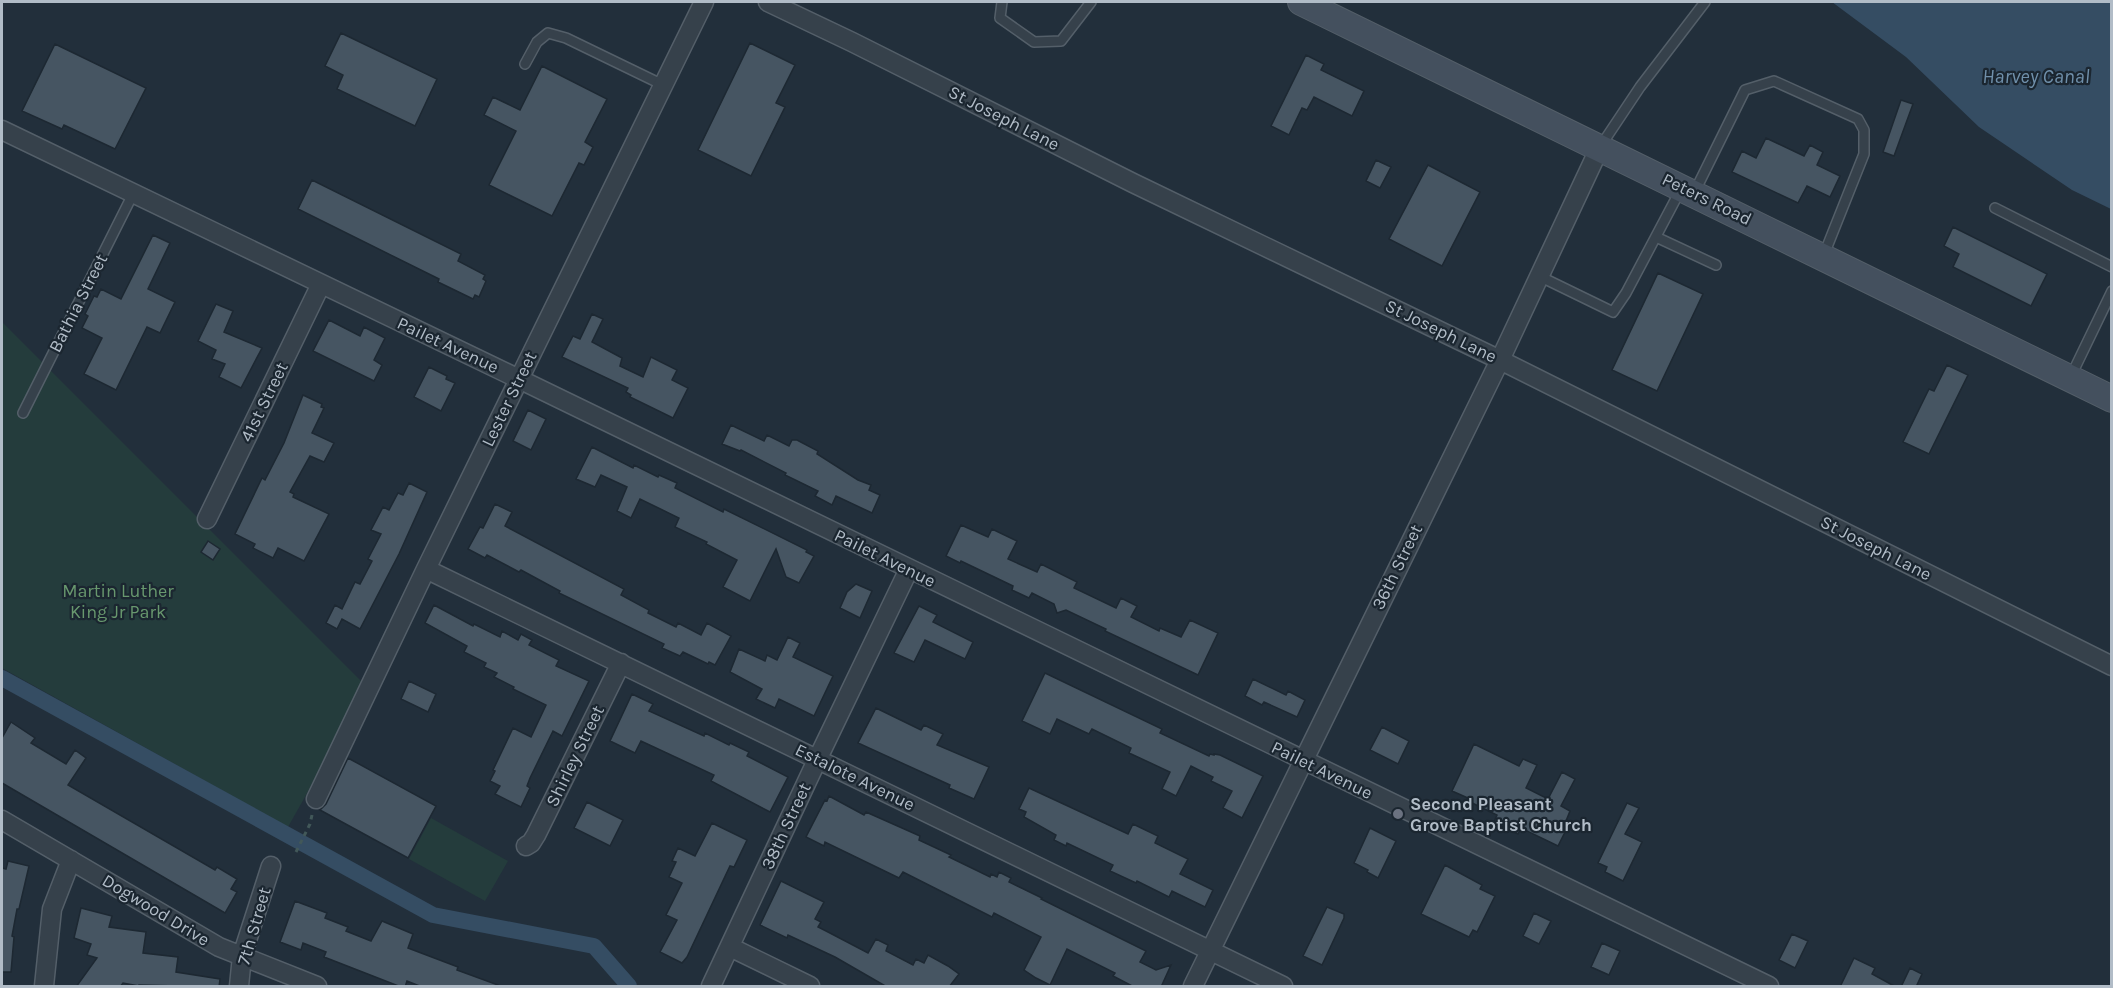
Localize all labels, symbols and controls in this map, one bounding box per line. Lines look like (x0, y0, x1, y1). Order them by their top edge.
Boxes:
water label: Harvey Canal (1982, 65, 2090, 88)
street label: St Joseph Lane (945, 81, 1063, 155)
street label: Peters Road (1659, 168, 1755, 230)
street label: Bathia Street (44, 250, 112, 356)
street label: St Joseph Lane (1381, 294, 1501, 368)
street label: Pailet Avenue (394, 312, 502, 378)
street label: Lester Street (476, 348, 542, 450)
street label: 41st Street (235, 358, 293, 445)
street label: St Joseph Lane (1817, 511, 1935, 585)
street label: 36th Street (1367, 521, 1427, 613)
street label: Pailet Avenue (831, 524, 939, 592)
park label: Martin Luther King Jr Park (62, 580, 174, 623)
street label: Shirley Street (541, 702, 609, 810)
street label: Pailet Avenue (1268, 736, 1376, 804)
street label: Estalote Avenue (791, 738, 919, 816)
street label: 38th Street (756, 779, 816, 873)
place label: Second Pleasant Grove Baptist Church (1410, 793, 1592, 836)
marker: Second Pleasant Grove Baptist Church (1391, 807, 1405, 821)
street label: Dogwood Drive (98, 869, 214, 951)
street label: 7th Street (232, 884, 276, 967)

